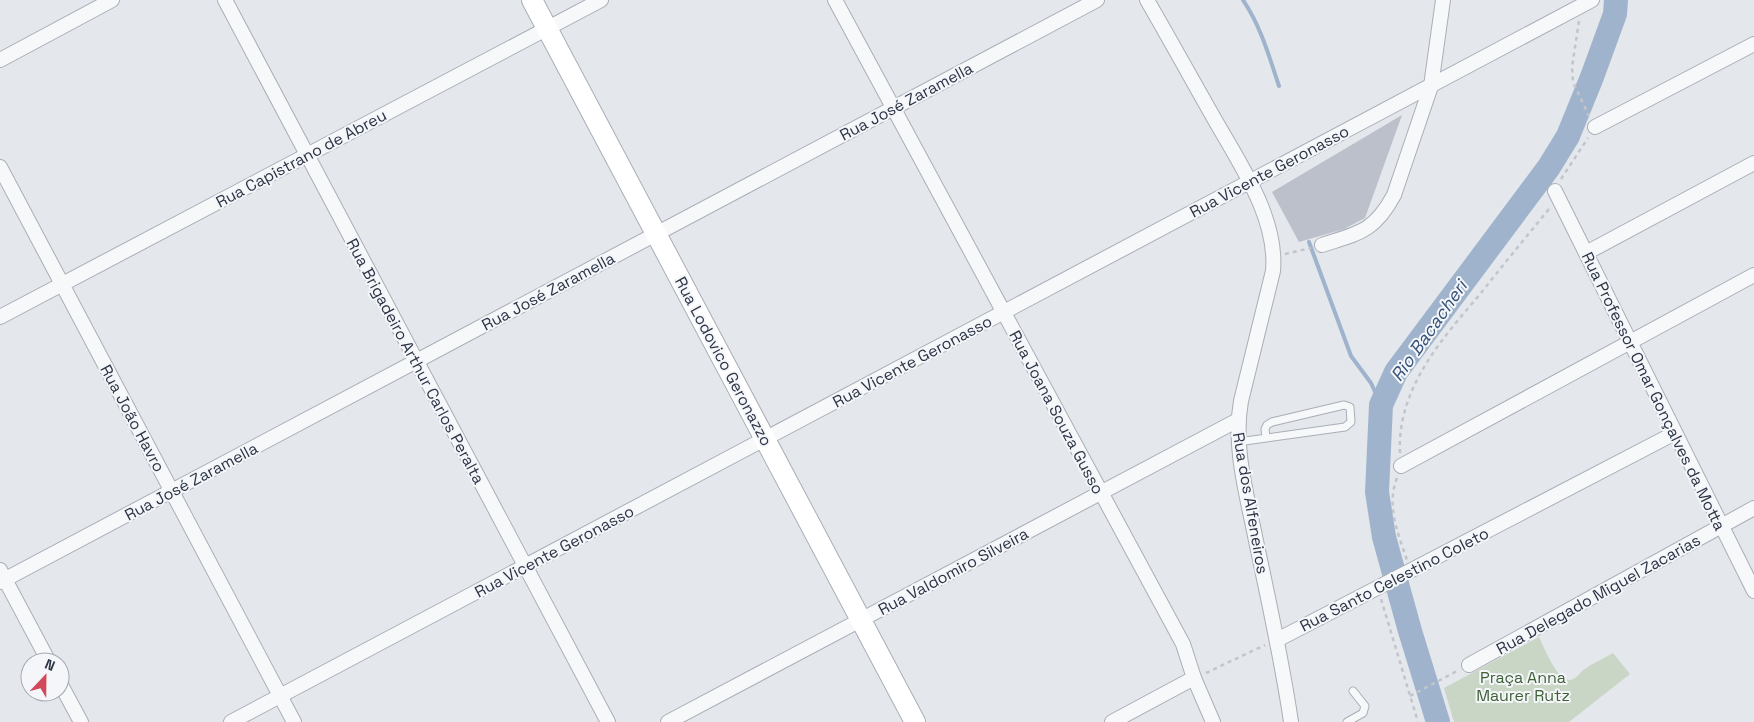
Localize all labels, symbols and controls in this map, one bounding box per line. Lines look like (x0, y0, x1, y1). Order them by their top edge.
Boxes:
street label: Rua José Zaramella (836, 57, 976, 145)
street label: Rua Capistrano de Abreu (212, 104, 390, 212)
street label: Rua Vicente Geronasso (1186, 121, 1353, 222)
street label: Rua Brigadeiro Arthur Carlos Peralta (342, 235, 489, 488)
street label: Rua José Zaramella (478, 247, 618, 335)
street label: Rua Professor Omar Gonçalves da Motta (1577, 249, 1730, 534)
street label: Rua Lodovico Geronazzo (670, 273, 777, 449)
water label: Rio Bacacheri (1385, 274, 1473, 386)
street label: Rua Vicente Geronasso (829, 311, 996, 412)
street label: Rua Joana Souza Gusso (1004, 327, 1109, 498)
street label: Rua João Havro (95, 361, 170, 476)
street label: Rua dos Alfeneiros (1228, 431, 1273, 575)
street label: Rua José Zaramella (121, 437, 261, 525)
street label: Rua Vicente Geronasso (471, 501, 638, 602)
street label: Rua Valdomiro Silveira (874, 523, 1032, 620)
street label: Rua Santo Celestino Coleto (1296, 523, 1492, 636)
street label: Rua Delegado Miguel Zacarias (1493, 529, 1704, 659)
north arrow (20, 652, 70, 702)
text: N (42, 655, 58, 675)
park label: Praça Anna Maurer Rutz (1476, 667, 1570, 706)

